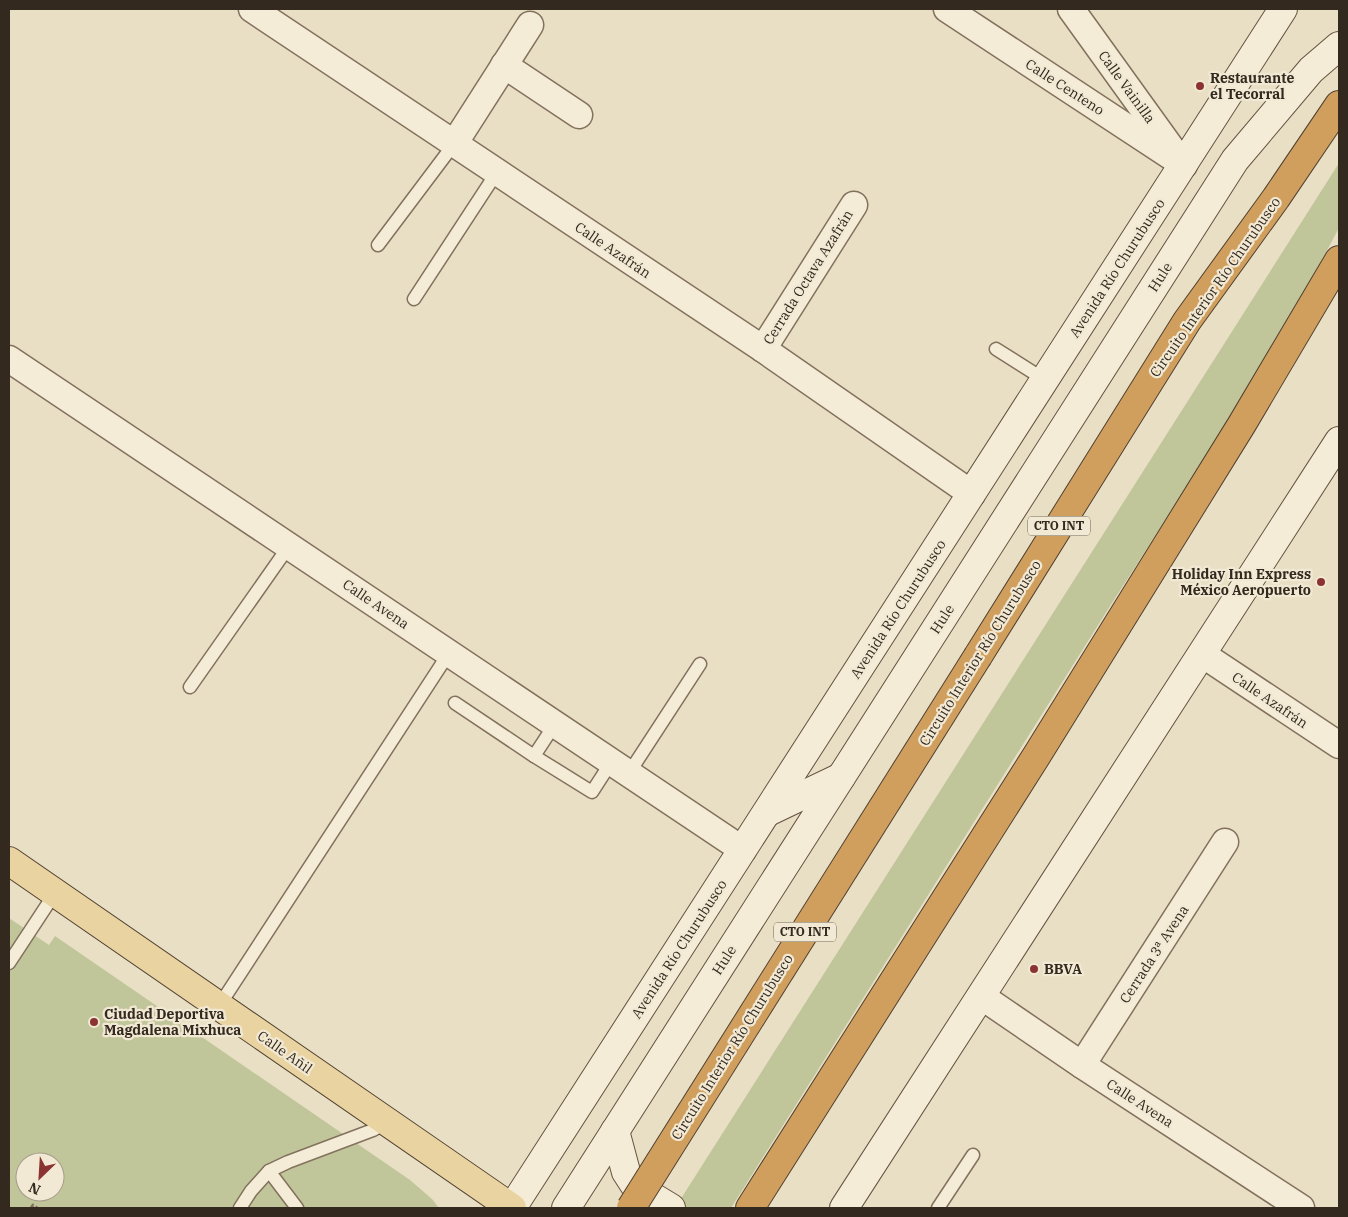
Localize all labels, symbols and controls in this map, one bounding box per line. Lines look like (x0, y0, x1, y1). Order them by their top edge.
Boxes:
street label: Calle Vainilla (1095, 47, 1160, 127)
street label: Calle Centeno (1022, 55, 1108, 119)
place label: Restaurante el Tecorral (1210, 69, 1295, 103)
marker: Restaurante el Tecorral (1194, 80, 1206, 92)
street label: Circuito Interior Río Churubusco (1146, 193, 1284, 381)
street label: Avenida Río Churubusco (1065, 195, 1169, 341)
street label: Cerrada Octava Azafrán (759, 206, 857, 348)
street label: Calle Azafrán (572, 218, 654, 282)
street label: Hule (1144, 259, 1176, 295)
road number: CTO INT (1028, 516, 1090, 536)
street label: Avenida Río Churubusco (846, 536, 950, 682)
street label: Circuito Interior Río Churubusco (915, 557, 1045, 749)
place label: Holiday Inn Express México Aeropuerto (1172, 565, 1311, 599)
street label: Calle Avena (339, 575, 413, 633)
marker: Holiday Inn Express México Aeropuerto (1315, 576, 1327, 588)
street label: Hule (926, 601, 958, 637)
street label: Calle Azafrán (1229, 668, 1311, 732)
street label: Avenida Río Churubusco (627, 876, 731, 1022)
street label: Cerrada 3ª Avena (1115, 901, 1193, 1007)
road number: CTO INT (774, 922, 836, 942)
street label: Hule (708, 942, 740, 978)
street label: Circuito Interior Río Churubusco (667, 951, 797, 1143)
place label: BBVA (1044, 960, 1082, 978)
marker: BBVA (1028, 963, 1040, 975)
place label: Ciudad Deportiva Magdalena Mixhuca (104, 1005, 241, 1039)
marker: Ciudad Deportiva Magdalena Mixhuca (88, 1016, 100, 1028)
street label: Calle Añil (254, 1027, 316, 1077)
street label: Calle Avena (1103, 1075, 1177, 1132)
north arrow (15, 1152, 65, 1202)
text: N (26, 1178, 43, 1199)

